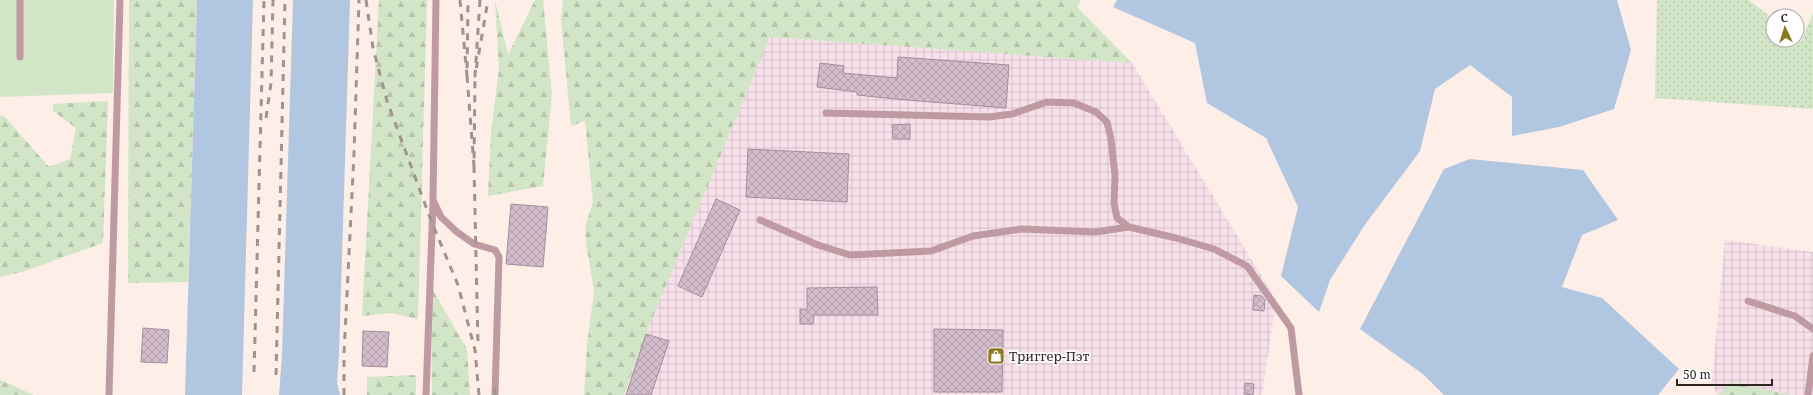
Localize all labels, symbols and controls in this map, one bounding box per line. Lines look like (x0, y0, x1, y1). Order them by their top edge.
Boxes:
north arrow (1765, 8, 1805, 48)
text: С (1780, 10, 1788, 25)
shop icon: Триггер-Пэт (986, 346, 1006, 366)
place label: Триггер-Пэт (1009, 347, 1089, 365)
scale bar (1677, 361, 1772, 387)
text: 50 m (1683, 366, 1711, 383)

